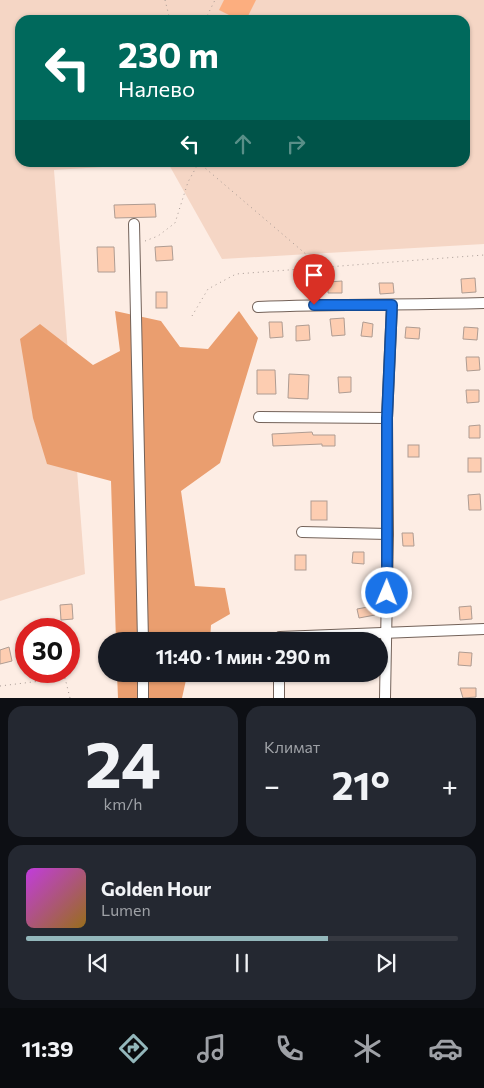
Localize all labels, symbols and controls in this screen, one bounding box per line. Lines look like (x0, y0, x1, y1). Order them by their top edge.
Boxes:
text: 230 m (118, 32, 219, 75)
icon: left (35, 35, 100, 100)
text: Налево (118, 75, 195, 102)
icon: left (176, 130, 204, 158)
icon: ahead (229, 130, 257, 158)
icon: right (282, 130, 310, 158)
pin (293, 254, 335, 305)
icon: arrive (300, 261, 328, 289)
position arrow (360, 566, 412, 618)
speed limit sign: 30 (15, 618, 80, 683)
text: 11:40 · 1 мин · 290 m (156, 645, 330, 668)
text: 24 (85, 722, 161, 801)
text: Климат (264, 737, 320, 756)
text: 21° (332, 761, 390, 808)
text: − (264, 768, 280, 802)
text: + (442, 768, 458, 802)
text: km/h (104, 794, 142, 813)
text: Golden Hour (101, 877, 211, 900)
text: Lumen (101, 900, 151, 919)
icon: previous (84, 949, 112, 977)
icon: pause (228, 949, 256, 977)
icon: next (372, 949, 400, 977)
icon: directions (116, 1031, 151, 1066)
icon: music (194, 1031, 229, 1066)
icon: phone (272, 1031, 307, 1066)
icon: climate (350, 1031, 385, 1066)
icon: car (428, 1031, 463, 1066)
text: 11:39 (21, 1035, 74, 1062)

